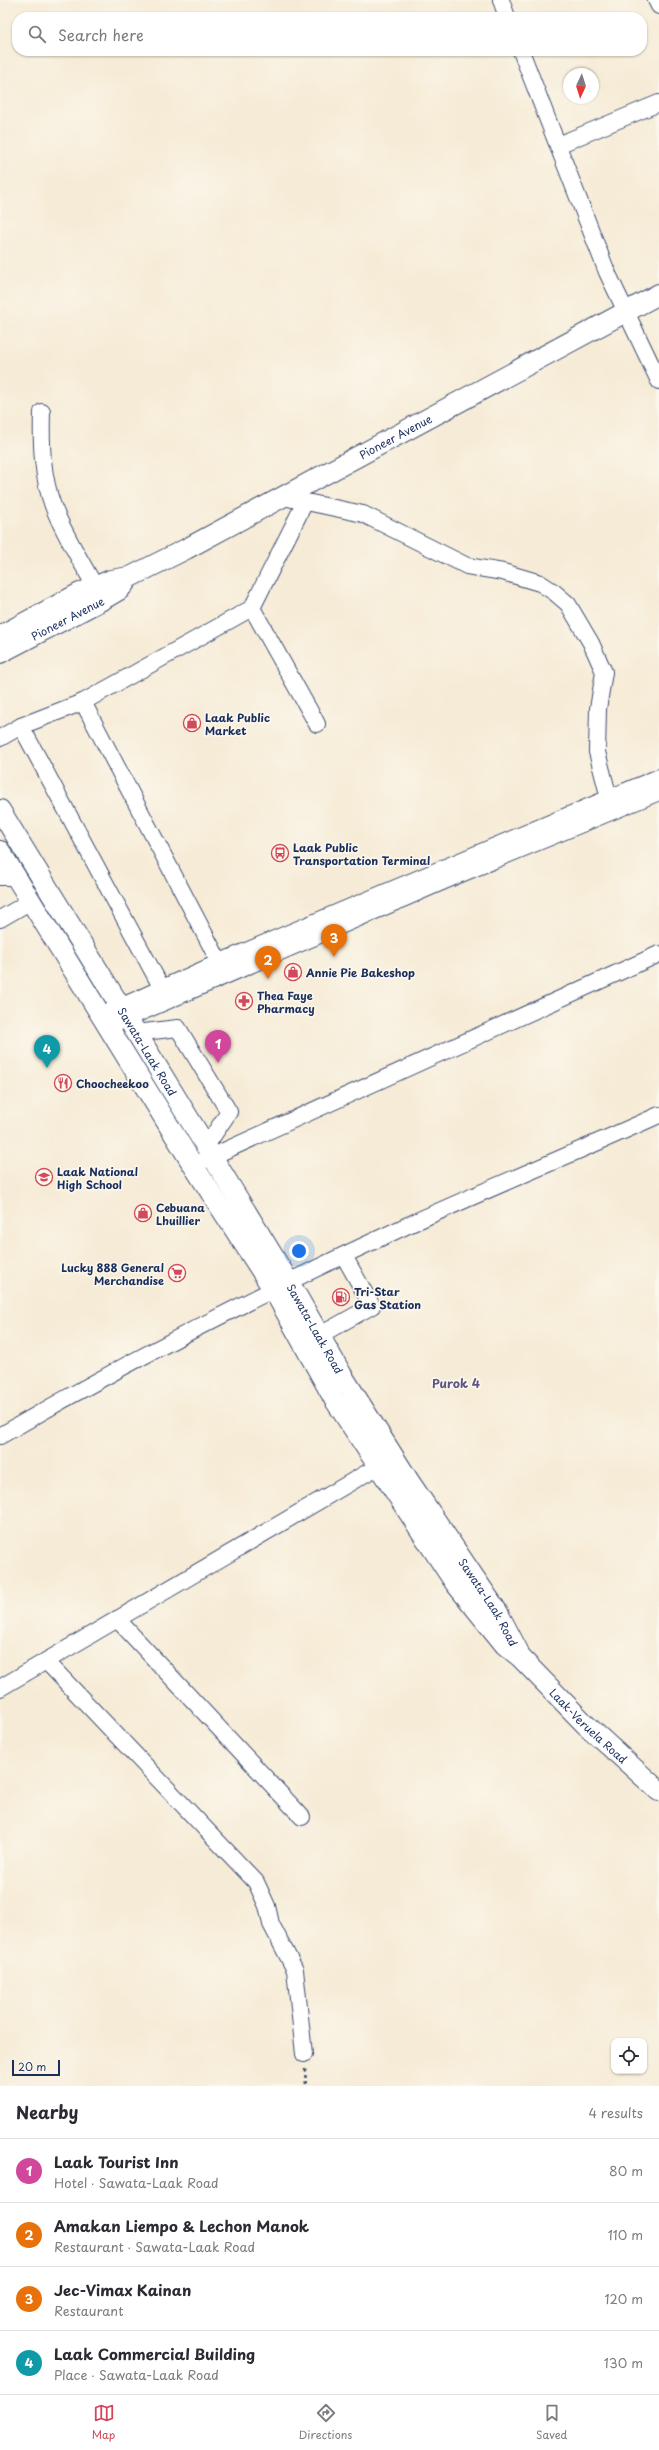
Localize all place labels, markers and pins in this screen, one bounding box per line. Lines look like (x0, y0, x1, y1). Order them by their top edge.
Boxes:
place label: Laak Public Market (205, 709, 270, 739)
shop icon: Laak Public Market (182, 713, 202, 733)
place label: Laak Public Transportation Terminal (293, 839, 430, 869)
bus stop icon: Laak Public Transportation Terminal (270, 843, 290, 863)
pin: 3 (321, 924, 347, 957)
pin: 2 (255, 946, 281, 979)
shop icon: Annie Pie Bakeshop (283, 962, 303, 982)
place label: Annie Pie Bakeshop (305, 964, 415, 981)
place label: Thea Faye Pharmacy (257, 987, 315, 1017)
pharmacy icon: Thea Faye Pharmacy (234, 991, 254, 1011)
pin: 1 (205, 1030, 231, 1063)
pin: 4 (34, 1035, 60, 1068)
restaurant icon: Choocheekoo (53, 1073, 73, 1093)
place label: Choocheekoo (76, 1075, 149, 1092)
place label: Laak National High School (57, 1163, 138, 1193)
school or university icon: Laak National High School (34, 1167, 54, 1187)
place label: Cebuana Lhuillier (156, 1199, 205, 1229)
shop icon: Cebuana Lhuillier (133, 1203, 153, 1223)
place label: Lucky 888 General Merchandise (61, 1259, 164, 1289)
supermarket icon: Lucky 888 General Merchandise (167, 1263, 187, 1283)
place label: Tri-Star Gas Station (354, 1283, 421, 1313)
fuel station icon: Tri-Star Gas Station (331, 1287, 351, 1307)

